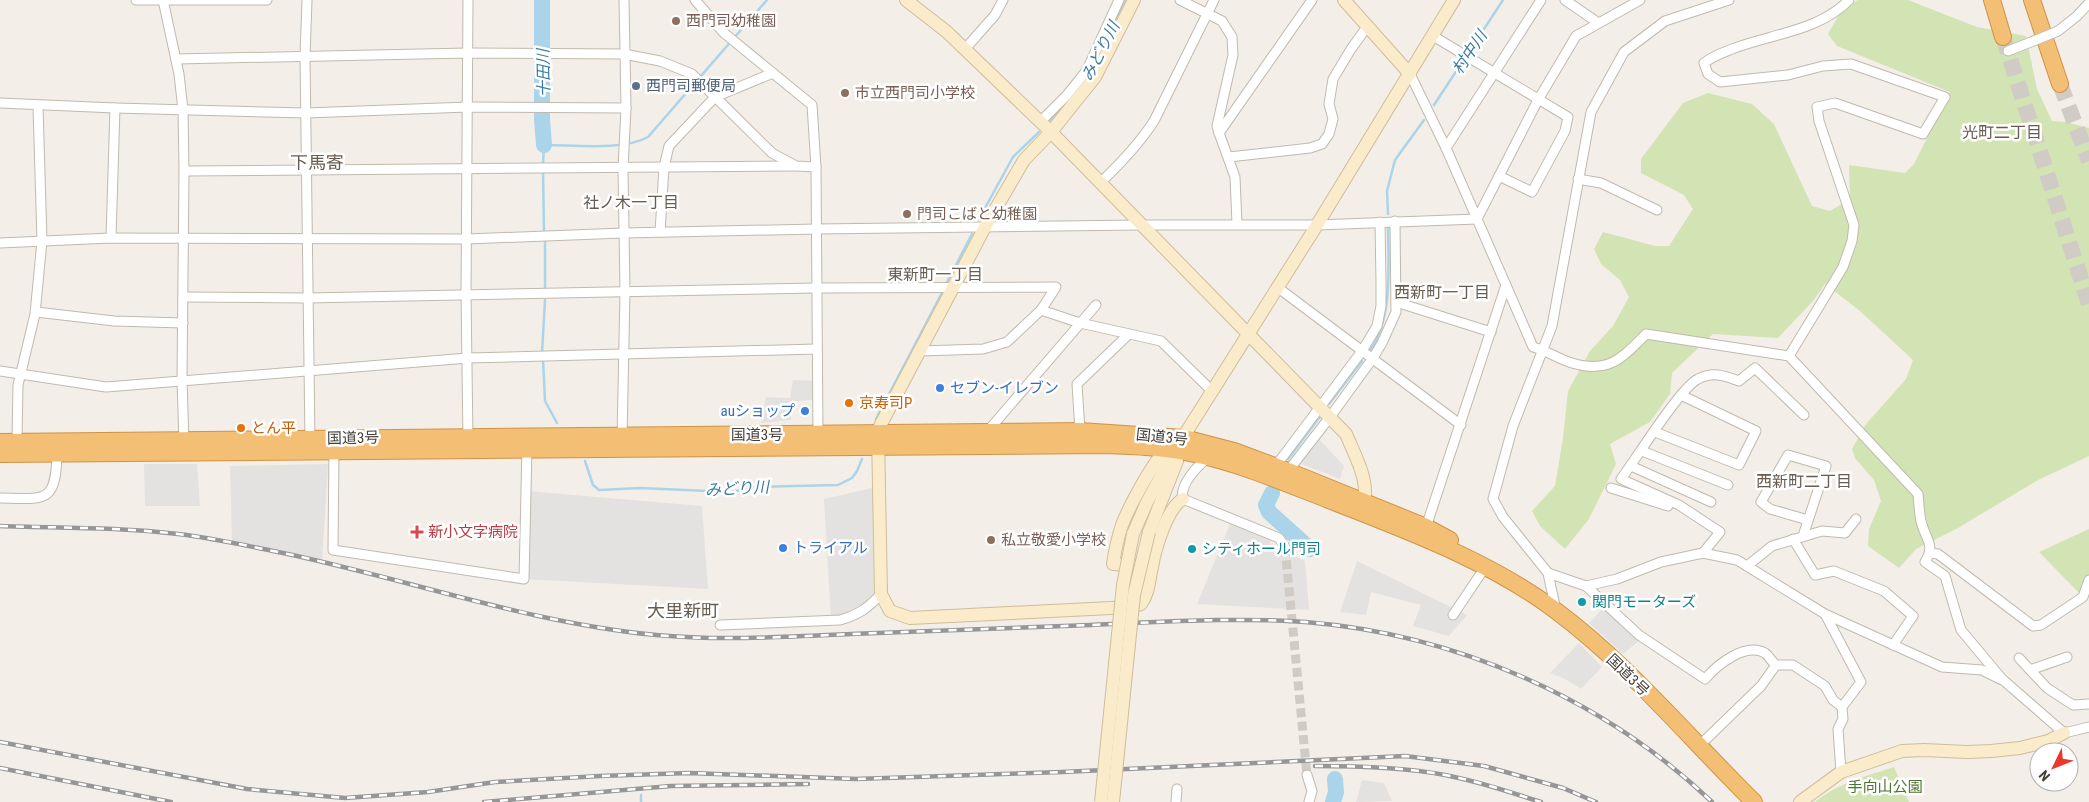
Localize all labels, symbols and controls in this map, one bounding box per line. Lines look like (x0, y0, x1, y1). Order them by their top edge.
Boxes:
place label: 西門司幼稚園 (686, 12, 776, 30)
marker: 西門司幼稚園 (670, 15, 682, 27)
water label: みどり川 (1077, 17, 1124, 84)
water label: 村中川 (1448, 25, 1492, 77)
water label: 十田川 (534, 47, 553, 97)
place label: 西門司郵便局 (646, 77, 736, 95)
marker: 西門司郵便局 (630, 80, 642, 92)
place label: 市立西門司小学校 (855, 84, 975, 102)
marker: 市立西門司小学校 (839, 87, 851, 99)
district label: 光町二丁目 (1962, 123, 2042, 142)
district label: 下馬寄 (290, 152, 344, 173)
district label: 社ノ木一丁目 (583, 193, 679, 212)
place label: 門司こばと幼稚園 (917, 205, 1037, 223)
marker: 門司こばと幼稚園 (901, 208, 913, 220)
district label: 東新町一丁目 (887, 265, 983, 284)
district label: 西新町一丁目 (1394, 283, 1490, 302)
place label: セブン-イレブン (950, 379, 1059, 397)
marker: セブン-イレブン (934, 382, 946, 394)
place label: 京寿司P (859, 394, 912, 412)
marker: 京寿司P (843, 397, 855, 409)
place label: auショップ (721, 402, 795, 420)
marker: auショップ (799, 405, 811, 417)
place label: とん平 (251, 419, 296, 437)
marker: とん平 (235, 422, 247, 434)
street label: 国道3号 (1135, 425, 1189, 449)
street label: 国道3号 (731, 426, 783, 444)
street label: 国道3号 (327, 429, 379, 447)
district label: 西新町二丁目 (1756, 472, 1852, 491)
water label: みどり川 (705, 477, 771, 500)
place label: 新小文字病院 (428, 523, 518, 541)
marker: 新小文字病院 (410, 525, 424, 539)
place label: 私立敬愛小学校 (1001, 531, 1106, 549)
marker: 私立敬愛小学校 (985, 534, 997, 546)
place label: トライアル (793, 539, 868, 557)
place label: シティホール門司 (1202, 540, 1321, 558)
marker: トライアル (777, 542, 789, 554)
marker: シティホール門司 (1186, 543, 1198, 555)
place label: 関門モーターズ (1592, 593, 1696, 611)
marker: 関門モーターズ (1576, 596, 1588, 608)
district label: 大里新町 (647, 600, 719, 621)
street label: 国道3号 (1603, 650, 1653, 700)
north arrow (2029, 742, 2079, 792)
text: N (2036, 767, 2053, 784)
park label: 手向山公園 (1847, 778, 1923, 796)

